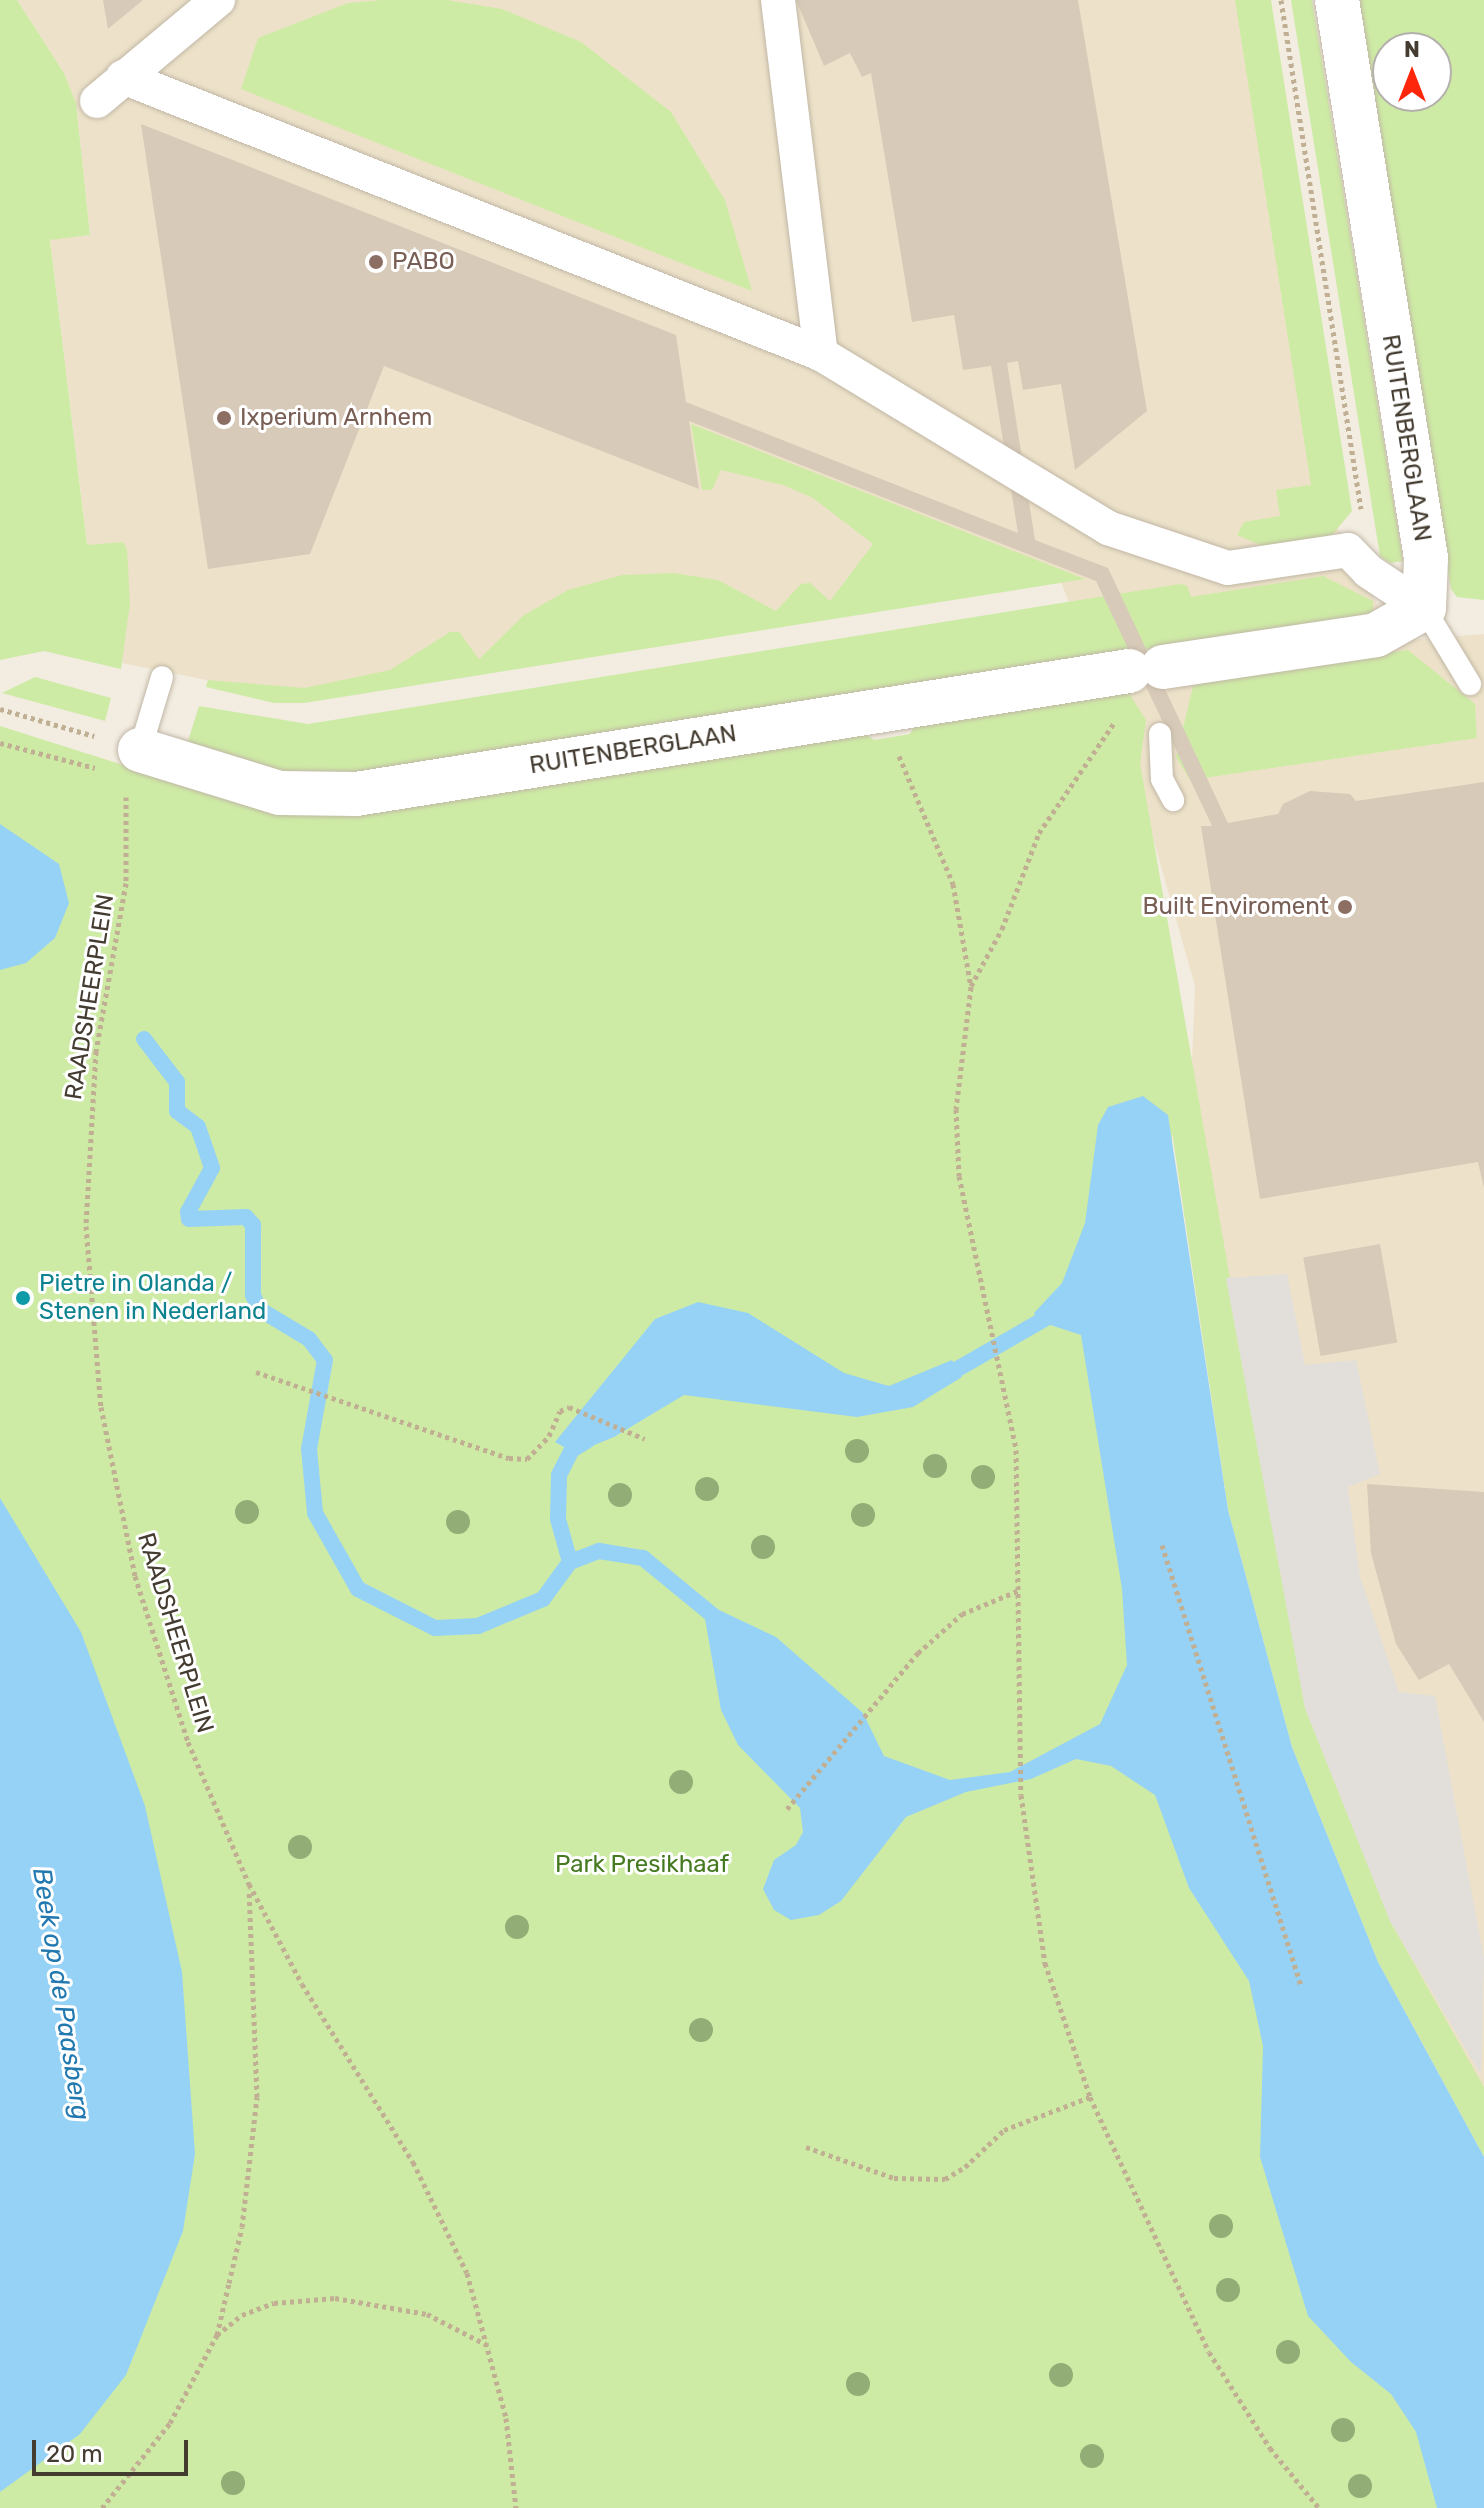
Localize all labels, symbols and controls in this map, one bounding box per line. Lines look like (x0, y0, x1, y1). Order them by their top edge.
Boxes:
north arrow (1372, 32, 1452, 112)
text: N (1404, 36, 1420, 63)
place label: PABO (392, 248, 455, 276)
marker: PABO (367, 253, 385, 271)
street label: RUITENBERGLAAN (1375, 332, 1437, 544)
place label: Ixperium Arnhem (240, 404, 433, 432)
marker: Ixperium Arnhem (215, 409, 233, 427)
street label: RUITENBERGLAAN (527, 719, 739, 781)
street label: RAADSHEERPLEIN (60, 892, 120, 1102)
place label: Built Enviroment (1143, 893, 1329, 921)
marker: Built Enviroment (1336, 898, 1354, 916)
place label: Pietre in Olanda / Stenen in Nederland (39, 1270, 266, 1326)
marker: Pietre in Olanda / Stenen in Nederland (14, 1289, 32, 1307)
street label: RAADSHEERPLEIN (131, 1529, 219, 1737)
park label: Park Presikhaaf (555, 1851, 729, 1879)
water label: Beek op de Paasberg (26, 1865, 96, 2123)
scale bar (36, 2424, 192, 2474)
text: 20 m (46, 2440, 103, 2468)

